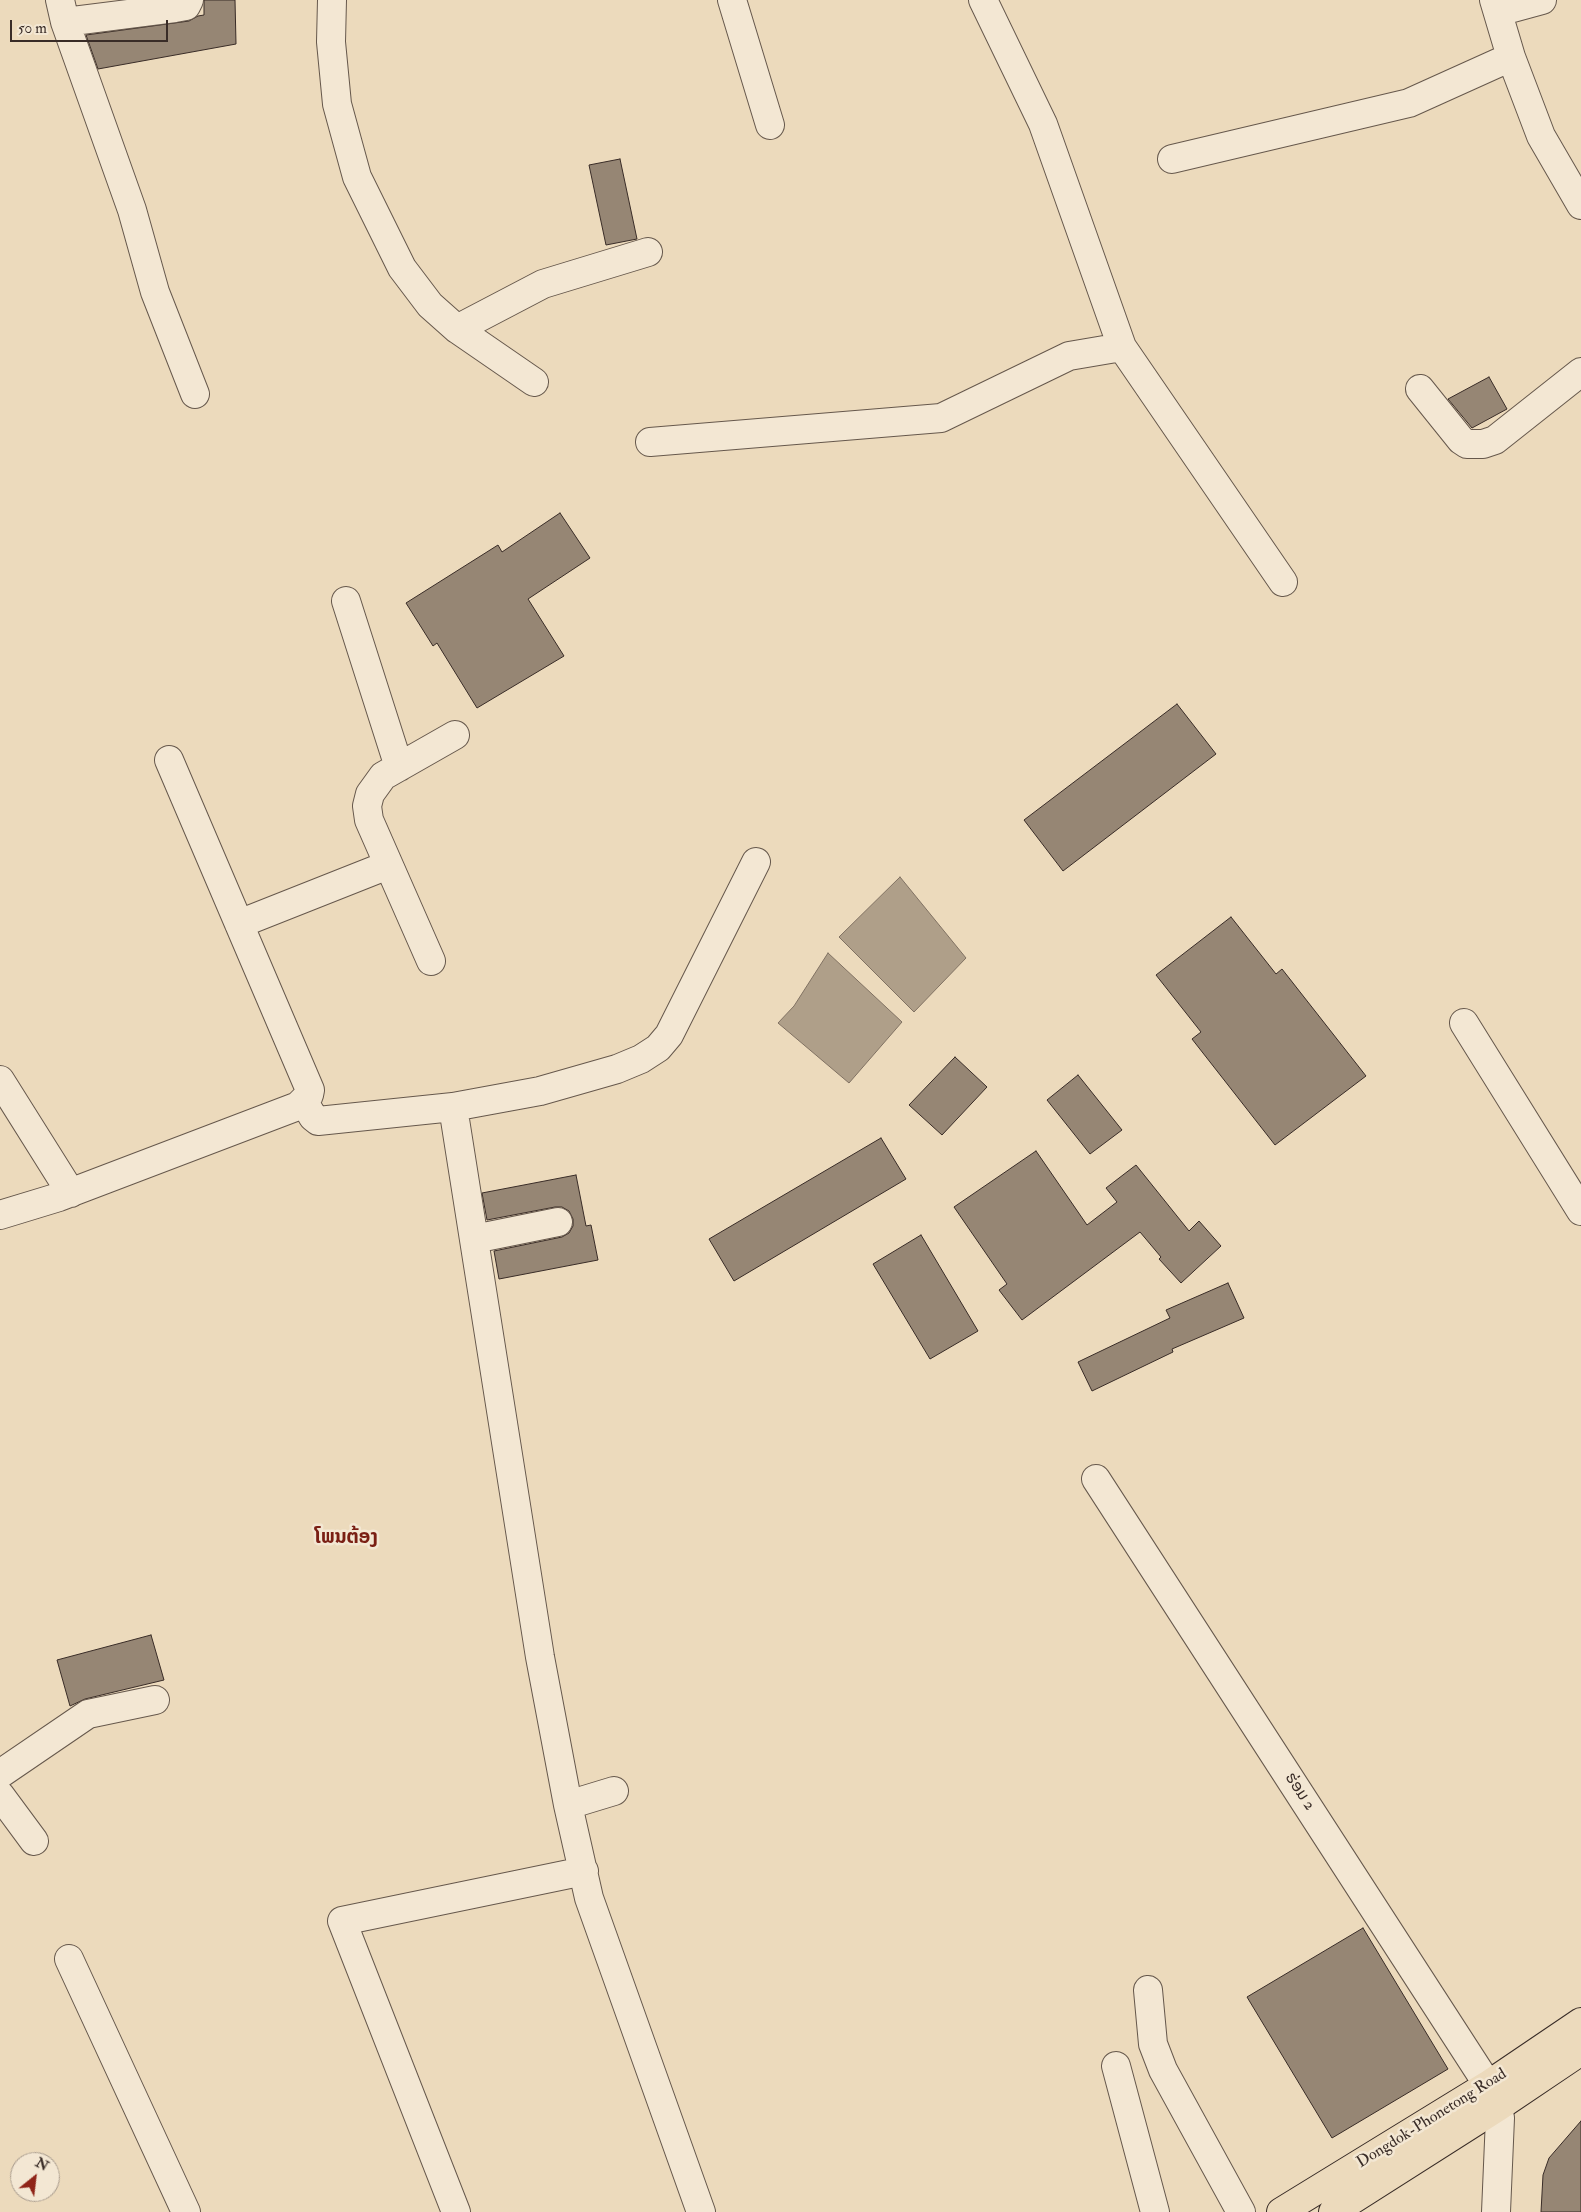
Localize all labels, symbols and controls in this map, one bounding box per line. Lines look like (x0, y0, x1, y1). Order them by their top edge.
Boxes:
scale bar (12, 10, 170, 42)
text: 50 m (18, 19, 47, 38)
district label: ໂພນຕ້ອງ (314, 1528, 378, 1550)
street label: ຮ່ອມ 2 (1280, 1770, 1318, 1814)
street label: Dongdok-Phonetong Road (1354, 2065, 1510, 2173)
north arrow (10, 2152, 60, 2202)
text: N (32, 2154, 52, 2175)

